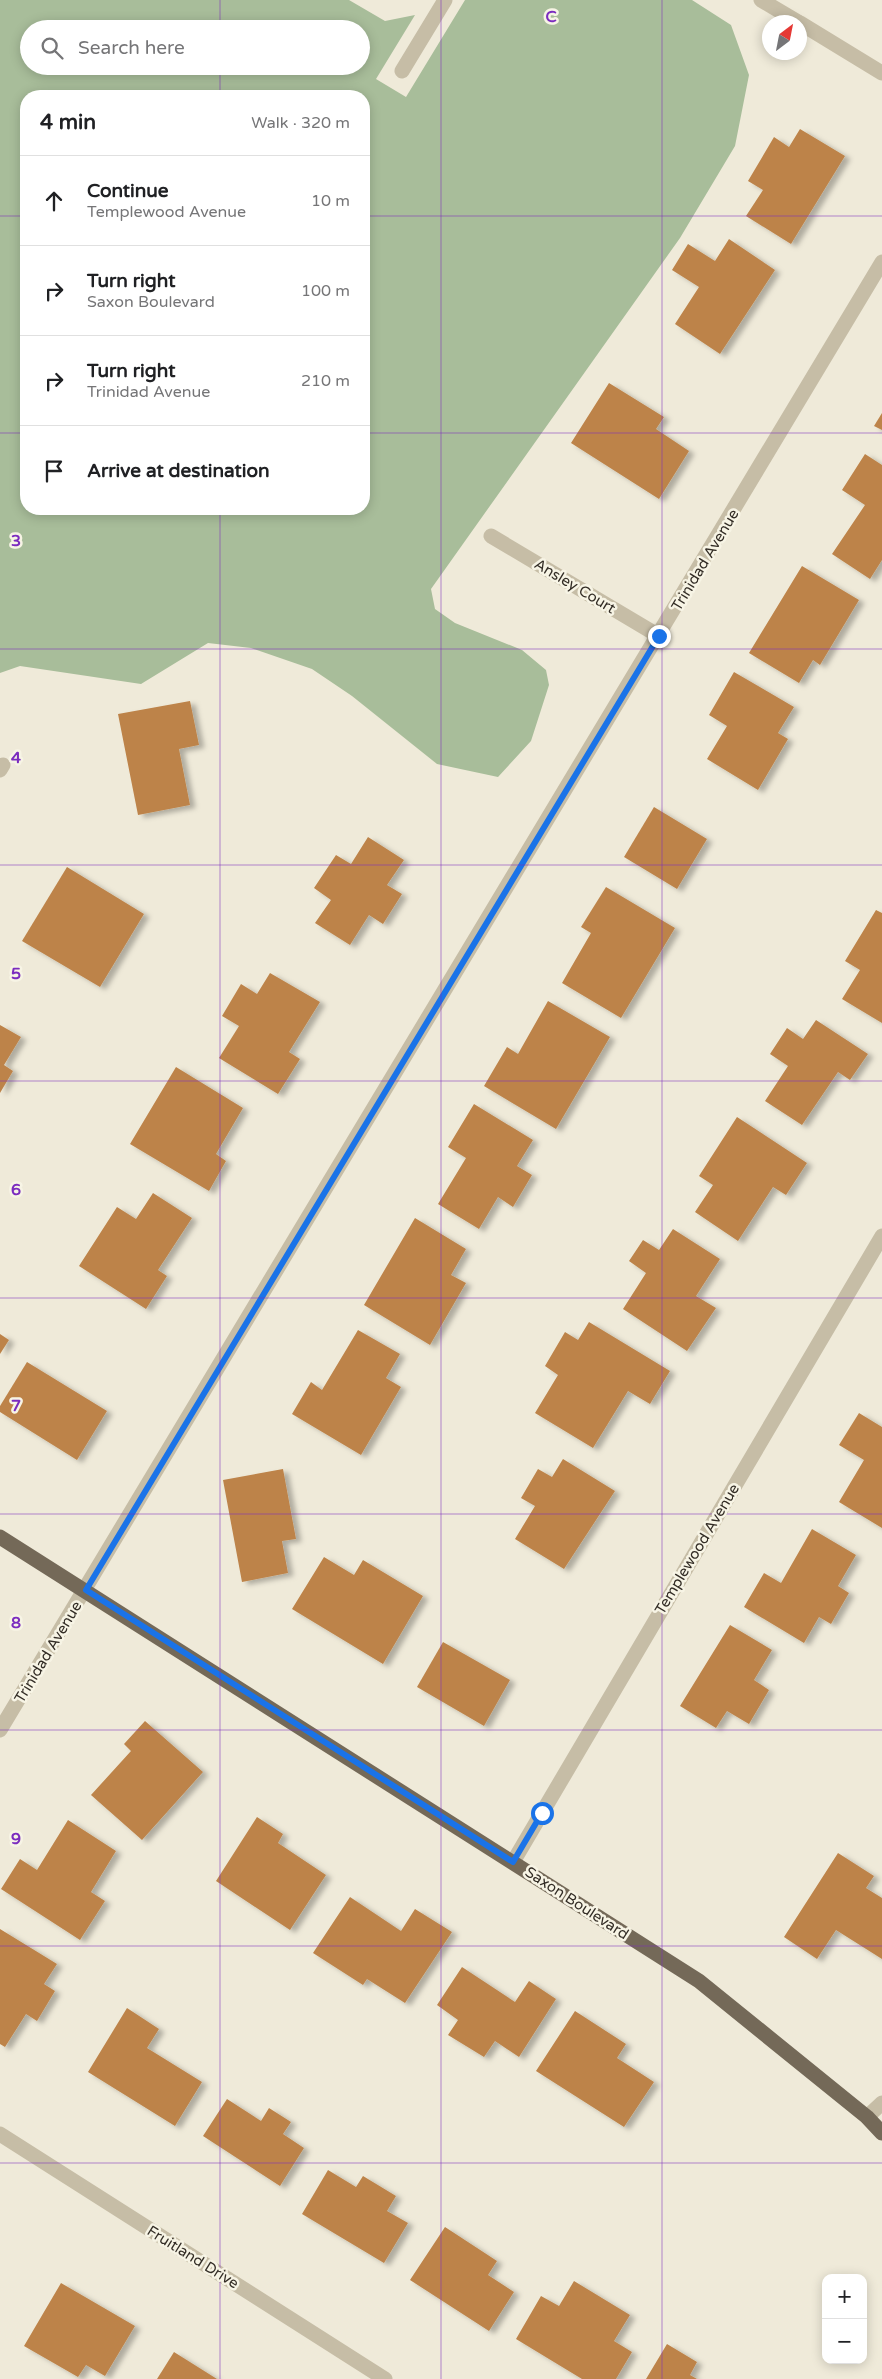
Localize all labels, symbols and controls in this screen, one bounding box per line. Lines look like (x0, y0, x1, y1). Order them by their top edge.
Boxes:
text: C (545, 7, 557, 27)
north arrow (762, 15, 807, 60)
search box (20, 20, 370, 75)
icon: search (38, 34, 66, 62)
text: Search here (78, 37, 185, 59)
text: 4 min (40, 110, 96, 135)
text: Walk · 320 m (251, 113, 350, 133)
text: Continue (87, 180, 169, 202)
icon: ahead (40, 187, 68, 215)
text: 10 m (311, 191, 350, 211)
text: Templewood Avenue (87, 202, 246, 222)
text: Turn right (87, 270, 175, 292)
icon: right (40, 277, 68, 305)
text: 100 m (301, 281, 350, 301)
text: Saxon Boulevard (87, 292, 215, 312)
text: Turn right (87, 360, 175, 382)
icon: right (40, 367, 68, 395)
text: 210 m (301, 371, 350, 391)
text: Trinidad Avenue (87, 382, 210, 402)
icon: arrive (40, 457, 68, 485)
text: Arrive at destination (87, 460, 270, 482)
street label: Trinidad Avenue (668, 506, 742, 614)
text: 3 (11, 531, 21, 551)
street label: Ansley Court (531, 555, 619, 617)
route end (648, 625, 671, 648)
text: 4 (11, 748, 21, 768)
text: 5 (11, 964, 21, 984)
text: 6 (11, 1180, 21, 1200)
text: 7 (11, 1396, 21, 1416)
street label: Templewood Avenue (651, 1480, 743, 1618)
street label: Trinidad Avenue (11, 1598, 85, 1706)
text: 8 (11, 1613, 21, 1633)
route start (531, 1802, 554, 1825)
text: 9 (11, 1829, 21, 1849)
street label: Saxon Boulevard (522, 1863, 632, 1943)
street label: Fruitland Drive (144, 2222, 242, 2292)
map controls (822, 2274, 867, 2364)
button: + (822, 2274, 867, 2319)
button: − (822, 2319, 867, 2364)

